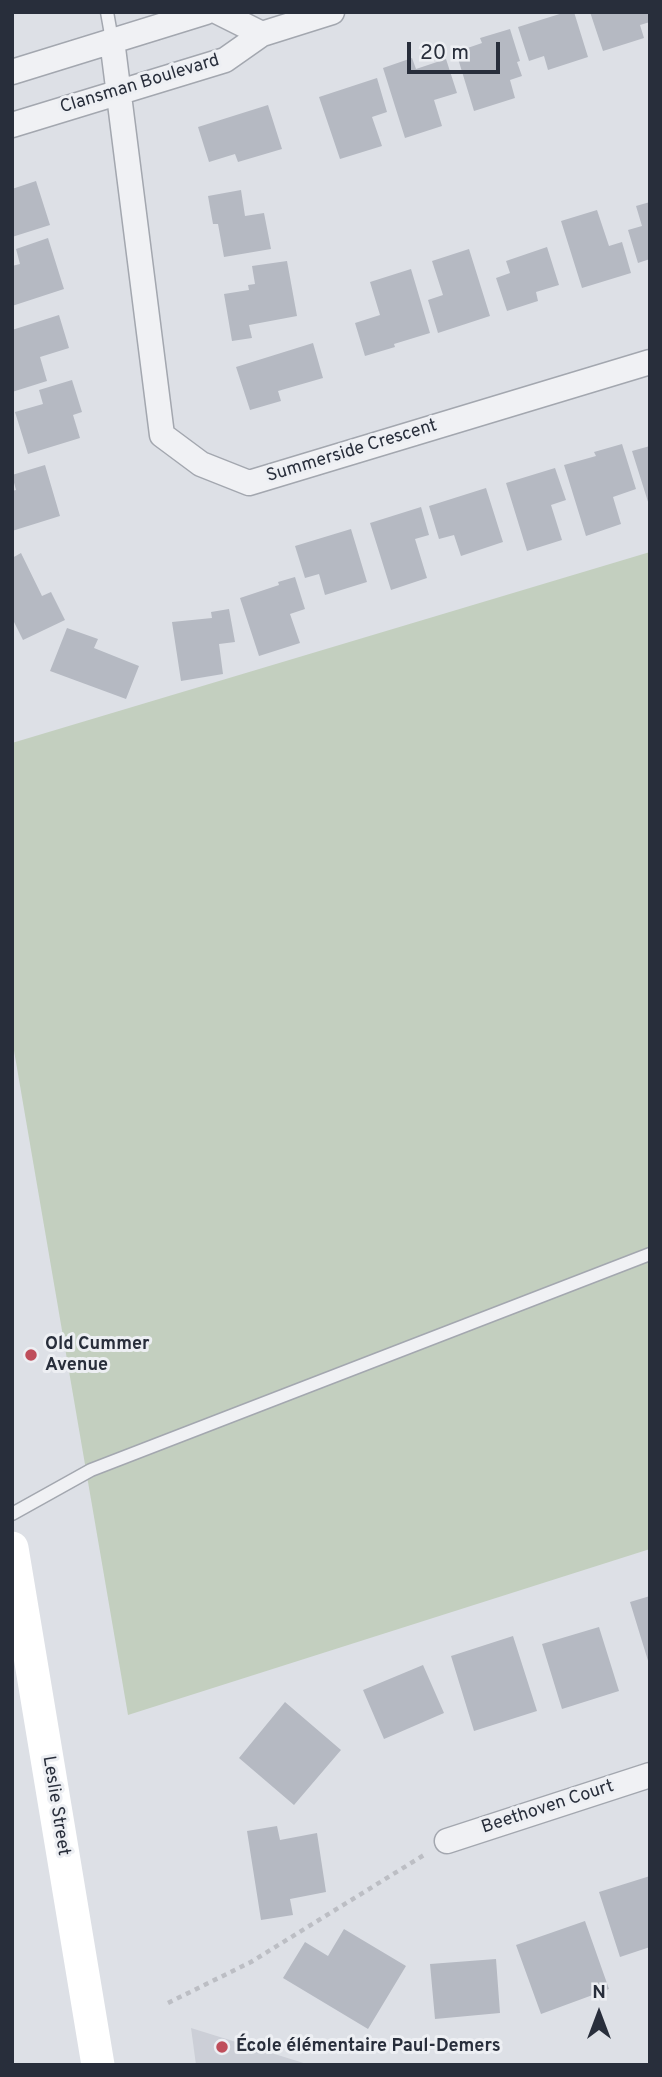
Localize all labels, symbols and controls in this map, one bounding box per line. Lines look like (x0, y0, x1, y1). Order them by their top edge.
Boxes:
scale bar (410, 28, 503, 72)
text: 20 m (420, 40, 469, 67)
street label: Clansman Boulevard (58, 50, 222, 120)
street label: Summerside Crescent (264, 416, 440, 488)
place label: Old Cummer Avenue (45, 1334, 150, 1376)
marker: Old Cummer Avenue (23, 1347, 39, 1363)
street label: Leslie Street (36, 1755, 74, 1857)
street label: Beethoven Court (479, 1776, 617, 1840)
north arrow (564, 1979, 634, 2049)
text: N (592, 1981, 606, 2005)
place label: École élémentaire Paul-Demers (236, 2036, 501, 2058)
marker: École élémentaire Paul-Demers (214, 2039, 230, 2055)

